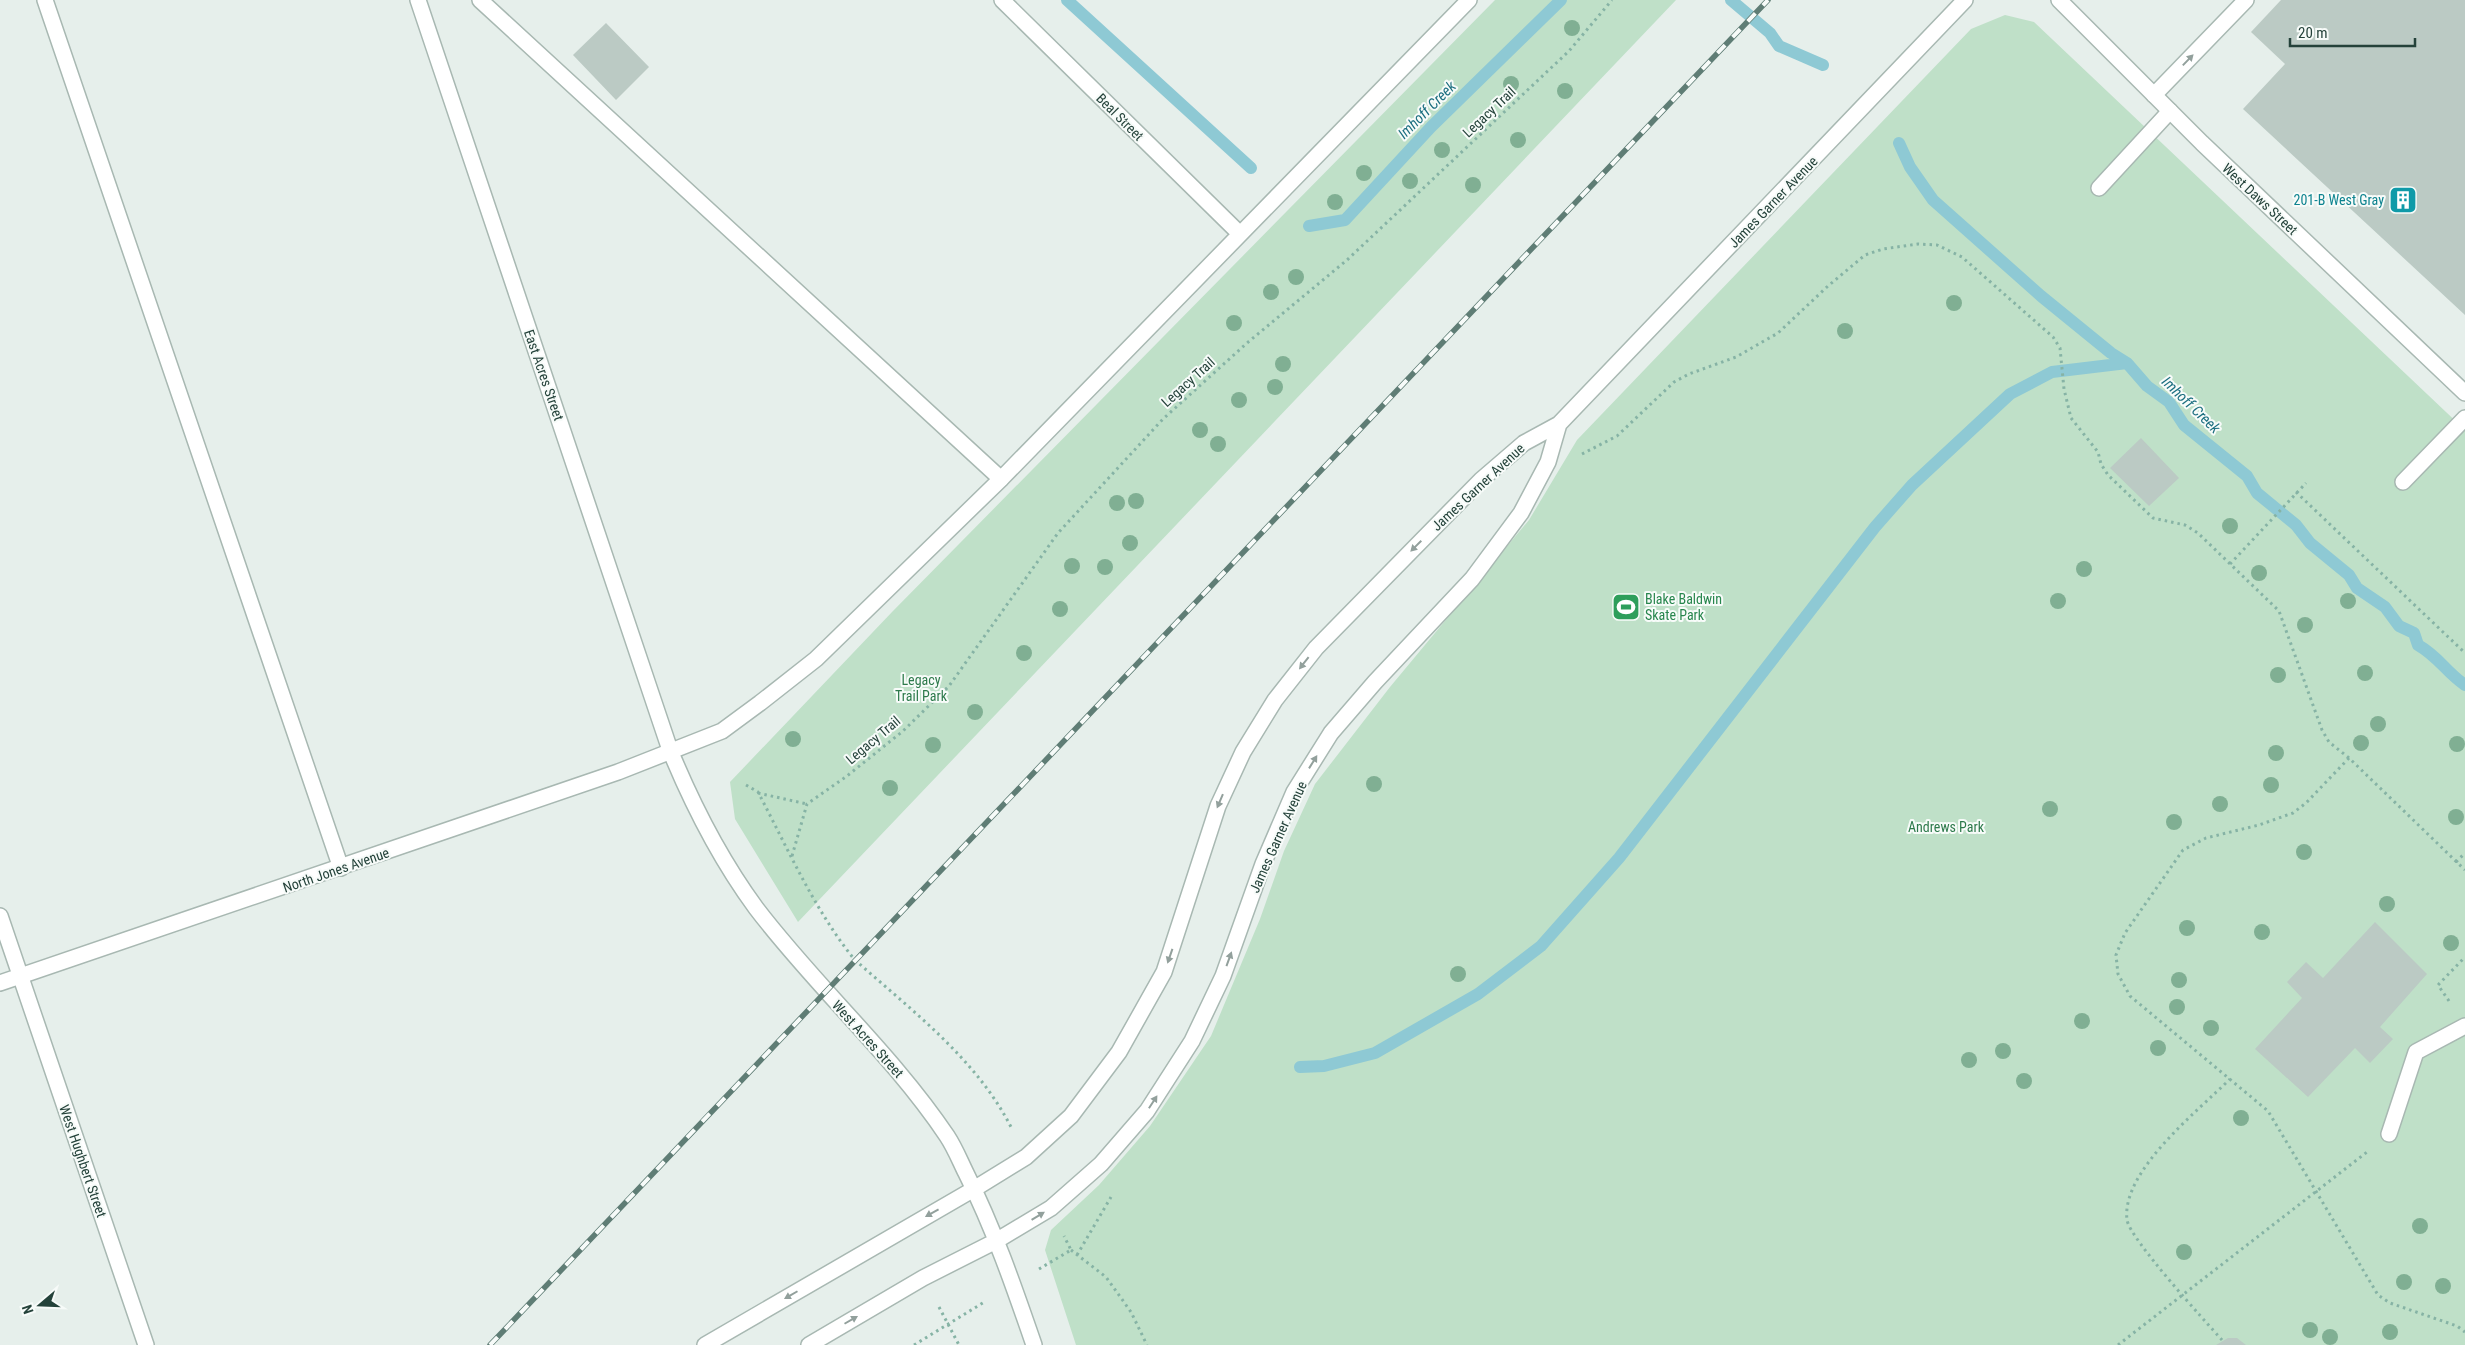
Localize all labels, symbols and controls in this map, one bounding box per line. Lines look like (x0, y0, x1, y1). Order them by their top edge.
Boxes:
scale bar (2290, 15, 2415, 47)
text: 20 m (2298, 24, 2328, 42)
one-way arrow (2182, 54, 2194, 66)
water label: Imhoff Creek (1394, 77, 1460, 143)
street label: Legacy Trail (1459, 84, 1519, 140)
street label: Beal Street (1093, 90, 1147, 144)
street label: James Garner Avenue (1725, 153, 1821, 251)
street label: West Daws Street (2219, 160, 2301, 238)
building icon: 201-B West Gray (2388, 185, 2418, 215)
place label: 201-B West Gray (2293, 192, 2384, 208)
street label: East Acres Street (521, 327, 567, 423)
street label: Legacy Trail (1158, 354, 1218, 410)
water label: Imhoff Creek (2158, 373, 2224, 438)
street label: James Garner Avenue (1428, 440, 1528, 534)
one-way arrow (1411, 539, 1423, 551)
place label: Blake Baldwin Skate Park (1645, 591, 1722, 623)
sports icon: Blake Baldwin Skate Park (1611, 592, 1641, 622)
one-way arrow (1299, 656, 1309, 670)
park label: Legacy Trail Park (895, 672, 948, 704)
street label: Legacy Trail (843, 713, 903, 767)
one-way arrow (1308, 755, 1318, 768)
street label: James Garner Avenue (1246, 778, 1310, 895)
one-way arrow (1216, 794, 1224, 808)
park label: Andrews Park (1908, 819, 1985, 835)
street label: North Jones Avenue (281, 844, 392, 896)
one-way arrow (1166, 948, 1173, 963)
one-way arrow (1225, 951, 1233, 966)
street label: West Acres Street (829, 997, 907, 1081)
one-way arrow (1148, 1095, 1158, 1109)
street label: West Hughbert Street (56, 1103, 110, 1219)
one-way arrow (924, 1209, 939, 1217)
one-way arrow (1032, 1211, 1045, 1220)
north arrow (15, 1280, 65, 1330)
one-way arrow (784, 1290, 798, 1299)
text: N (19, 1303, 37, 1316)
one-way arrow (845, 1316, 858, 1325)

